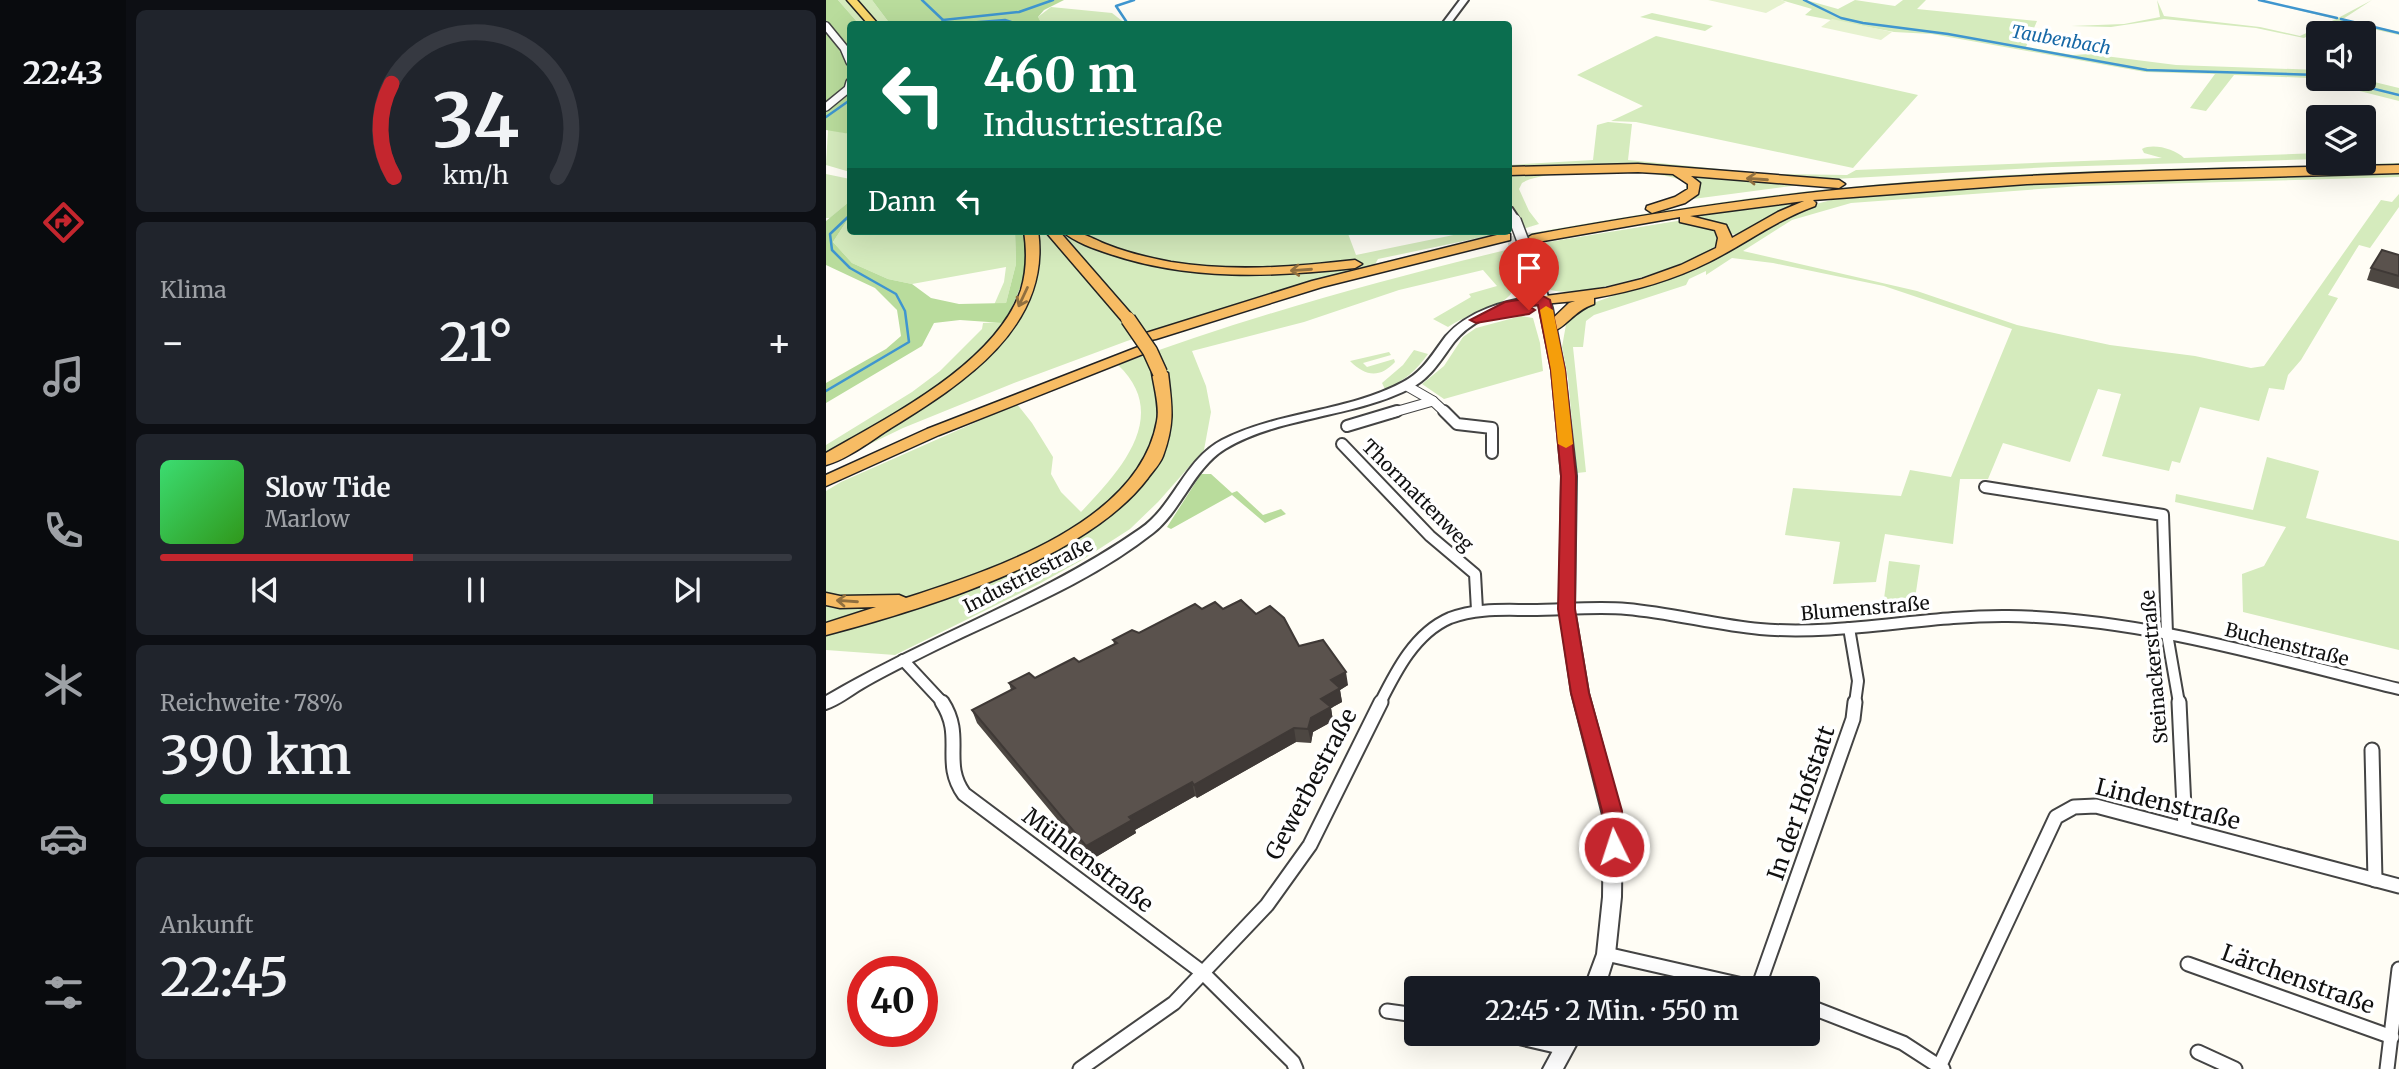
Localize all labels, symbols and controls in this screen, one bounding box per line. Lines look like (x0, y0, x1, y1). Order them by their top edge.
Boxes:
water label: Taubenbach (2009, 19, 2113, 60)
map controls (2306, 21, 2376, 175)
button: sound (2306, 21, 2376, 91)
text: 460 m (983, 44, 1137, 105)
icon: left (868, 49, 959, 140)
text: 22:43 (23, 53, 103, 93)
text: 34 (432, 75, 520, 167)
text: Industriestraße (983, 105, 1222, 145)
button: layers (2306, 105, 2376, 175)
text: km/h (443, 159, 509, 191)
one-way arrow (1746, 173, 1769, 186)
icon: left (950, 182, 988, 220)
text: Dann (868, 185, 936, 218)
icon: directions (39, 198, 88, 247)
pin (1499, 238, 1559, 310)
icon: arrive (1510, 249, 1548, 287)
one-way arrow (1290, 264, 1312, 277)
text: Klima (160, 275, 227, 304)
one-way arrow (1016, 286, 1029, 307)
text: 21° (439, 310, 513, 375)
text: − (160, 319, 185, 366)
text: + (767, 319, 792, 366)
icon: music (39, 352, 88, 401)
street label: Thormattenweg (1357, 434, 1479, 556)
text: Slow Tide (265, 471, 391, 504)
text: Marlow (265, 504, 350, 533)
icon: phone (39, 506, 88, 555)
street label: Industriestraße (959, 532, 1097, 618)
icon: previous (246, 571, 284, 609)
icon: pause (457, 571, 495, 609)
icon: next (668, 571, 706, 609)
street label: Steinackerstraße (2135, 589, 2173, 745)
street label: Blumenstraße (1799, 590, 1931, 626)
one-way arrow (835, 595, 858, 608)
street label: Buchenstraße (2223, 617, 2352, 671)
icon: climate (39, 660, 88, 709)
text: Reichweite · 78% (160, 688, 343, 717)
street label: Gewerbestraße (1258, 703, 1363, 865)
street label: In der Hofstatt (1761, 722, 1840, 884)
text: 390 km (160, 723, 351, 788)
street label: Lindenstraße (2093, 772, 2244, 836)
street label: Mühlenstraße (1017, 801, 1159, 918)
position arrow (1577, 810, 1651, 884)
icon: car (39, 814, 88, 863)
text: Ankunft (160, 910, 253, 939)
street label: Lärchenstraße (2218, 937, 2379, 1020)
text: 22:45 (160, 945, 289, 1010)
speed limit sign: 40 (847, 956, 938, 1047)
icon: filters (39, 968, 88, 1017)
text: 22:45 · 2 Min. · 550 m (1485, 994, 1739, 1027)

